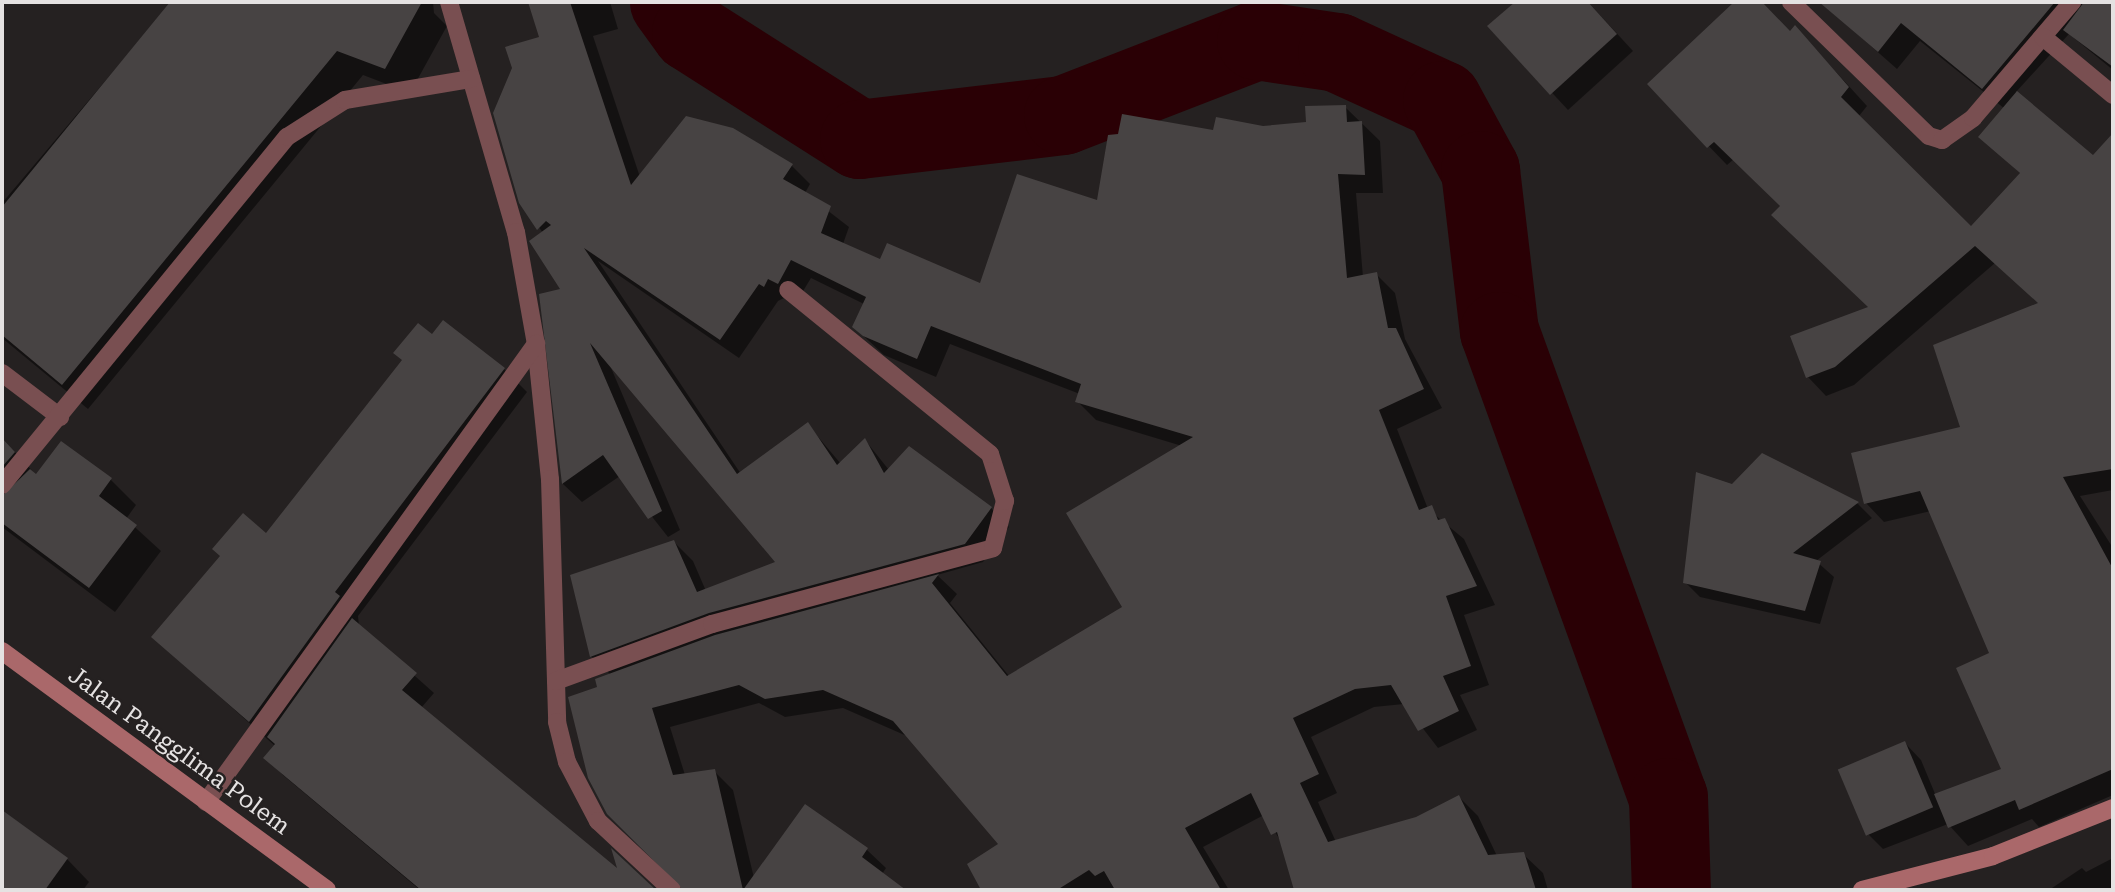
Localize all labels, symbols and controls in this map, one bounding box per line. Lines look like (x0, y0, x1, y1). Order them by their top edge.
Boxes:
street label: Jalan Pangglima Polem (63, 661, 295, 841)

